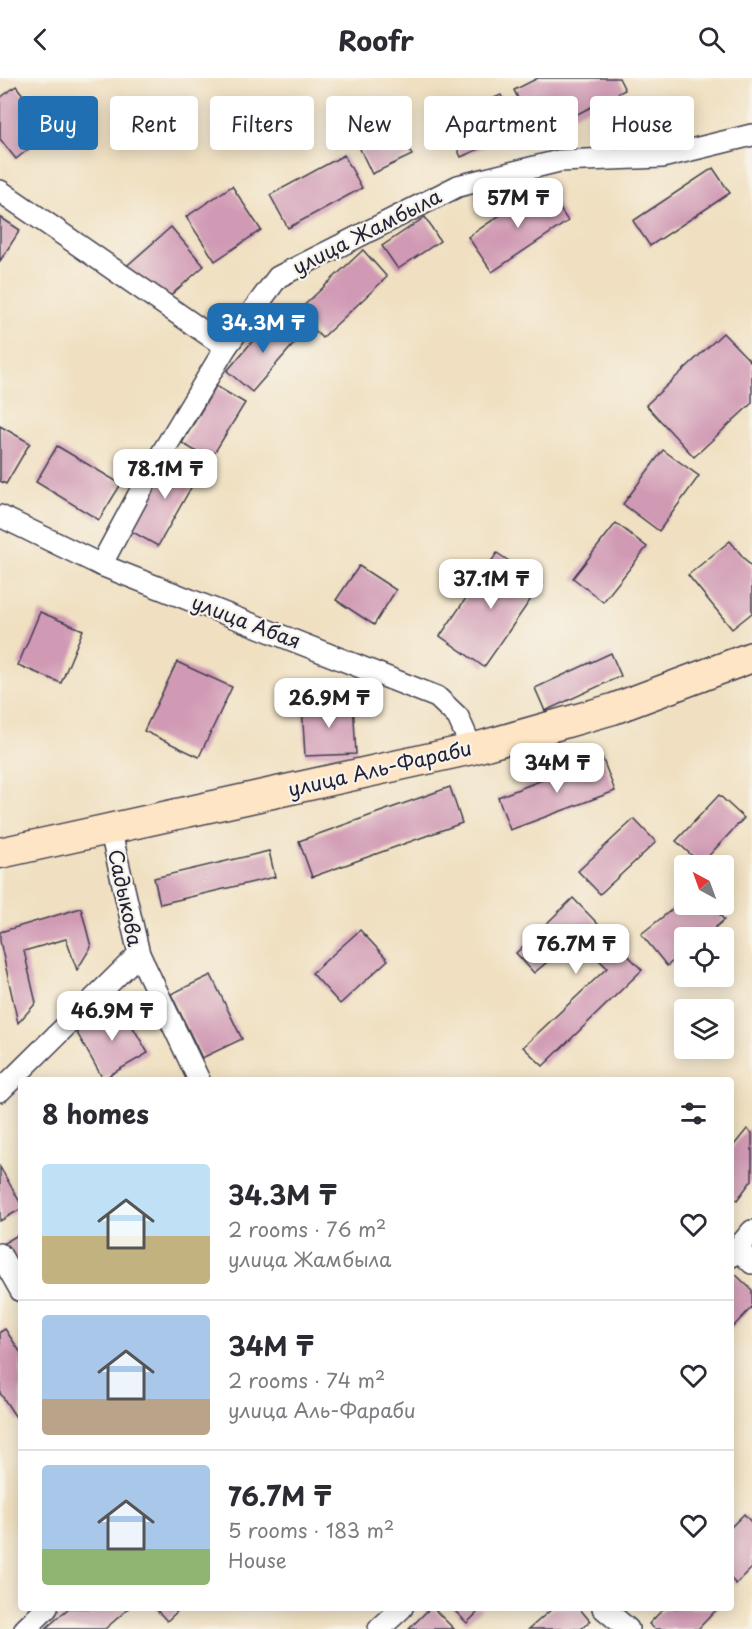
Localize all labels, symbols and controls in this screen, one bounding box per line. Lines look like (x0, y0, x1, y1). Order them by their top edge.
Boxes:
text: Roofr (338, 19, 414, 60)
icon: back (24, 23, 57, 56)
icon: search (695, 23, 728, 56)
chip: Buy (18, 96, 98, 150)
chip: Rent (110, 96, 198, 150)
chip: Filters (210, 96, 314, 150)
chip: New (326, 96, 412, 150)
chip: Apartment (424, 96, 578, 150)
chip: House (590, 96, 694, 150)
pin: 57M ₸ (476, 178, 560, 229)
street label: улица Жамбыла (287, 180, 447, 282)
text: 57M ₸ (487, 182, 549, 212)
pin: 34.3M ₸ (208, 303, 318, 354)
text: 34.3M ₸ (221, 307, 305, 337)
pin: 78.1M ₸ (110, 449, 220, 500)
text: 78.1M ₸ (127, 453, 203, 483)
pin: 37.1M ₸ (436, 559, 546, 610)
text: 37.1M ₸ (453, 563, 529, 593)
street label: улица Абая (187, 587, 305, 656)
pin: 26.9M ₸ (274, 678, 384, 729)
text: 26.9M ₸ (288, 682, 370, 712)
street label: улица Аль-Фараби (285, 732, 475, 804)
pin: 34M ₸ (515, 743, 599, 794)
text: 34M ₸ (524, 747, 590, 777)
street label: Садыкова (101, 846, 151, 950)
north arrow (674, 855, 734, 915)
map controls (674, 855, 734, 1059)
pin: 76.7M ₸ (521, 924, 631, 975)
button: locate (674, 927, 734, 987)
text: 76.7M ₸ (536, 928, 616, 958)
pin: 46.9M ₸ (57, 991, 167, 1042)
text: 46.9M ₸ (71, 995, 153, 1025)
button: layers (674, 999, 734, 1059)
text: 8 homes (42, 1094, 149, 1133)
icon: filters (677, 1097, 710, 1130)
text: 34.3M ₸ (228, 1175, 336, 1214)
icon: home (90, 1188, 162, 1260)
icon: heart (677, 1208, 710, 1241)
text: 2 rooms · 76 m² (228, 1214, 386, 1244)
text: улица Жамбыла (228, 1244, 392, 1274)
text: 34M ₸ (228, 1326, 313, 1365)
icon: home (90, 1339, 162, 1411)
icon: heart (677, 1359, 710, 1392)
text: 2 rooms · 74 m² (228, 1365, 385, 1395)
text: улица Аль-Фараби (228, 1395, 416, 1425)
text: 76.7M ₸ (228, 1476, 331, 1515)
icon: home (90, 1489, 162, 1561)
icon: heart (677, 1509, 710, 1542)
text: 5 rooms · 183 m² (228, 1515, 394, 1545)
text: House (228, 1545, 287, 1575)

